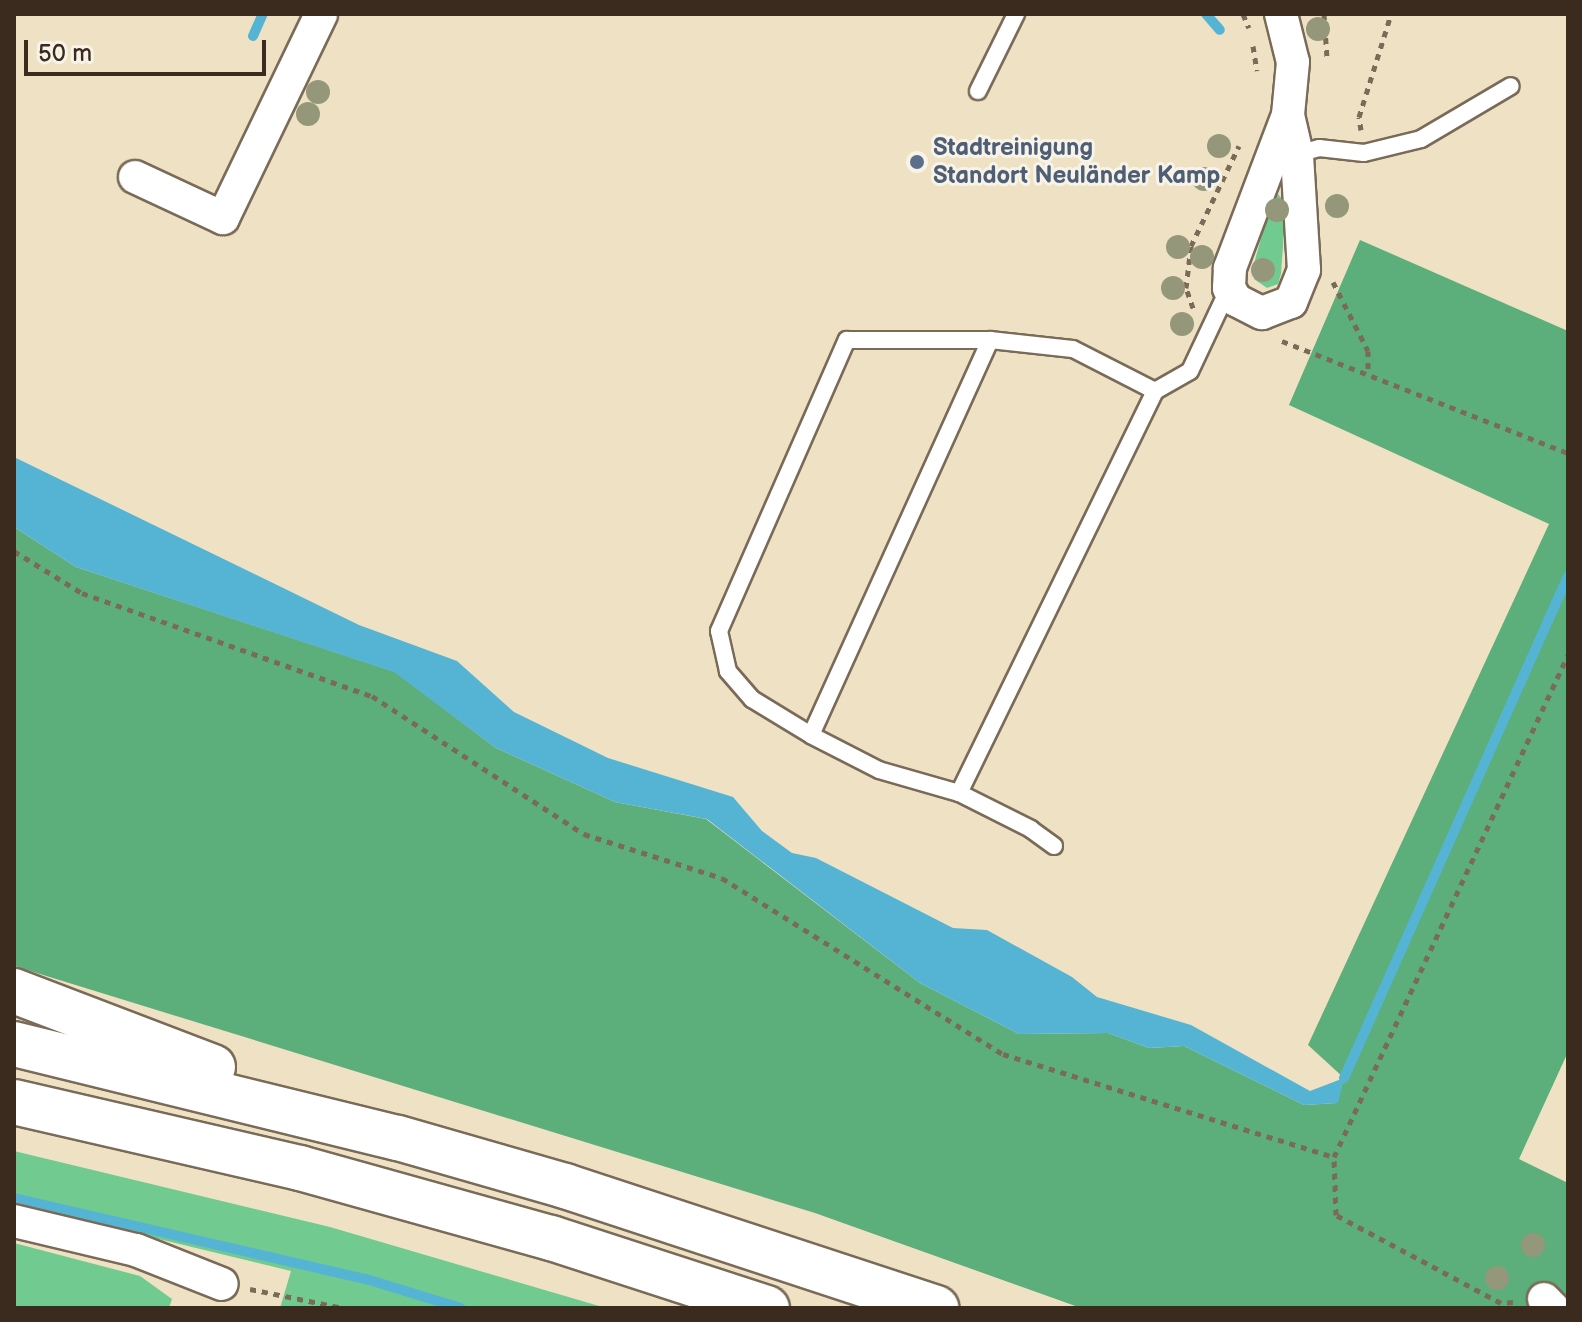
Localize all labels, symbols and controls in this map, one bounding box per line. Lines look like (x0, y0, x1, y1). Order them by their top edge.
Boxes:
scale bar (28, 24, 270, 74)
text: 50 m (38, 39, 92, 68)
place label: Stadtreinigung Standort Neuländer Kamp (933, 134, 1220, 190)
marker: Stadtreinigung Standort Neuländer Kamp (908, 153, 926, 171)

